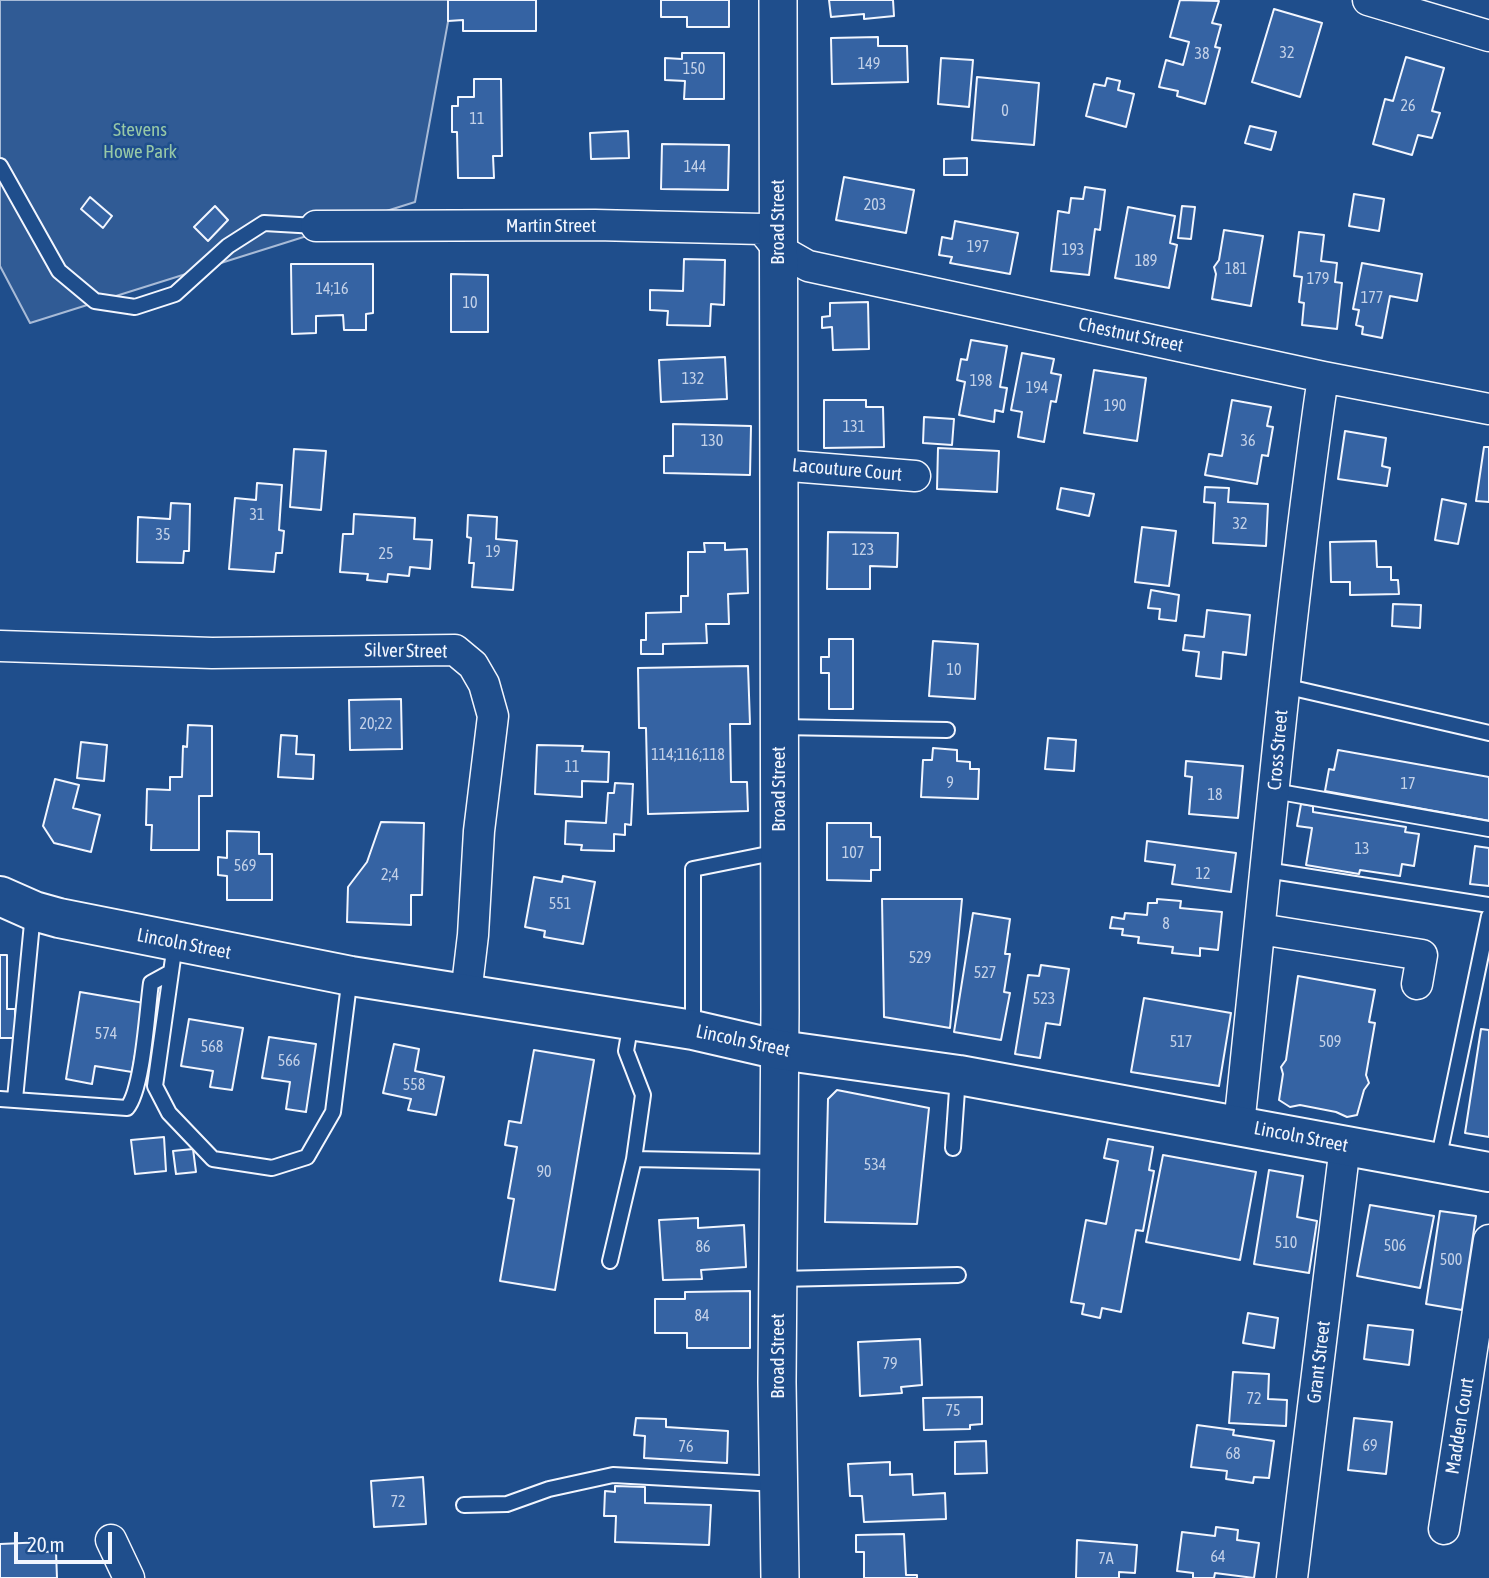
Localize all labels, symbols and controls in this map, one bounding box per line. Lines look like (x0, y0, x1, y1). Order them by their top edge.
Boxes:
house number: 32 (1279, 43, 1295, 63)
house number: 38 (1194, 44, 1210, 64)
house number: 149 (858, 54, 880, 74)
house number: 150 (683, 59, 705, 79)
house number: 26 (1400, 96, 1416, 116)
house number: 0 (1001, 101, 1009, 121)
house number: 11 (469, 109, 485, 129)
park label: Stevens Howe Park (103, 119, 177, 163)
house number: 144 (684, 157, 706, 177)
street label: Broad Street (767, 179, 789, 265)
house number: 203 (864, 195, 886, 215)
street label: Martin Street (506, 215, 596, 237)
house number: 197 (967, 237, 989, 257)
house number: 193 (1062, 240, 1084, 260)
house number: 189 (1135, 251, 1157, 271)
house number: 181 (1225, 259, 1247, 279)
house number: 179 (1307, 269, 1329, 289)
house number: 14;16 (316, 279, 348, 299)
house number: 177 (1361, 288, 1383, 308)
house number: 10 (462, 293, 478, 313)
street label: Chestnut Street (1076, 313, 1186, 357)
house number: 132 (682, 369, 704, 389)
house number: 198 (970, 371, 992, 391)
house number: 194 (1026, 378, 1048, 398)
house number: 190 (1104, 396, 1126, 416)
house number: 131 (843, 417, 865, 437)
house number: 130 (701, 431, 723, 451)
house number: 36 (1240, 431, 1256, 451)
street label: Lacouture Court (791, 454, 903, 486)
house number: 31 (249, 505, 265, 525)
house number: 32 (1232, 514, 1248, 534)
house number: 35 (155, 525, 171, 545)
house number: 123 (852, 540, 874, 560)
house number: 19 (485, 542, 501, 562)
house number: 25 (378, 544, 394, 564)
street label: Silver Street (364, 639, 448, 663)
house number: 10 (946, 660, 962, 680)
street label: Cross Street (1263, 709, 1293, 791)
house number: 20;22 (360, 714, 392, 734)
house number: 114;116;118 (651, 745, 725, 765)
street label: Broad Street (768, 746, 790, 832)
house number: 11 (564, 757, 580, 777)
house number: 9 (946, 773, 954, 793)
house number: 17 (1400, 774, 1416, 794)
house number: 18 (1207, 785, 1223, 805)
house number: 13 (1354, 839, 1370, 859)
house number: 107 (842, 843, 864, 863)
house number: 569 (234, 856, 256, 876)
house number: 12 (1195, 864, 1211, 884)
house number: 2;4 (381, 865, 399, 885)
house number: 551 (549, 894, 571, 914)
house number: 8 (1162, 914, 1170, 934)
street label: Lincoln Street (135, 924, 233, 964)
house number: 529 (909, 948, 931, 968)
house number: 527 (974, 963, 996, 983)
house number: 523 (1033, 989, 1055, 1009)
street label: Lincoln Street (694, 1020, 792, 1062)
house number: 574 (95, 1024, 117, 1044)
house number: 517 (1170, 1032, 1192, 1052)
house number: 509 (1319, 1032, 1341, 1052)
house number: 568 (201, 1037, 223, 1057)
house number: 566 (278, 1051, 300, 1071)
house number: 558 (403, 1075, 425, 1095)
street label: Lincoln Street (1252, 1117, 1350, 1157)
house number: 534 (864, 1155, 886, 1175)
house number: 90 (536, 1162, 552, 1182)
house number: 510 (1275, 1233, 1297, 1253)
house number: 506 (1384, 1236, 1406, 1256)
house number: 86 (695, 1237, 711, 1257)
house number: 500 (1440, 1250, 1462, 1270)
house number: 84 (694, 1306, 710, 1326)
street label: Broad Street (767, 1313, 789, 1399)
street label: Grant Street (1303, 1319, 1335, 1405)
house number: 79 (882, 1354, 898, 1374)
street label: Madden Court (1441, 1376, 1479, 1476)
house number: 72 (1246, 1389, 1262, 1409)
house number: 75 (945, 1401, 961, 1421)
house number: 69 (1362, 1436, 1378, 1456)
house number: 76 (678, 1437, 694, 1457)
house number: 68 (1225, 1444, 1241, 1464)
house number: 72 (390, 1492, 406, 1512)
scale bar (18, 1518, 116, 1562)
text: 20 m (27, 1532, 65, 1556)
house number: 64 (1210, 1547, 1226, 1567)
house number: 7A (1098, 1549, 1114, 1569)

